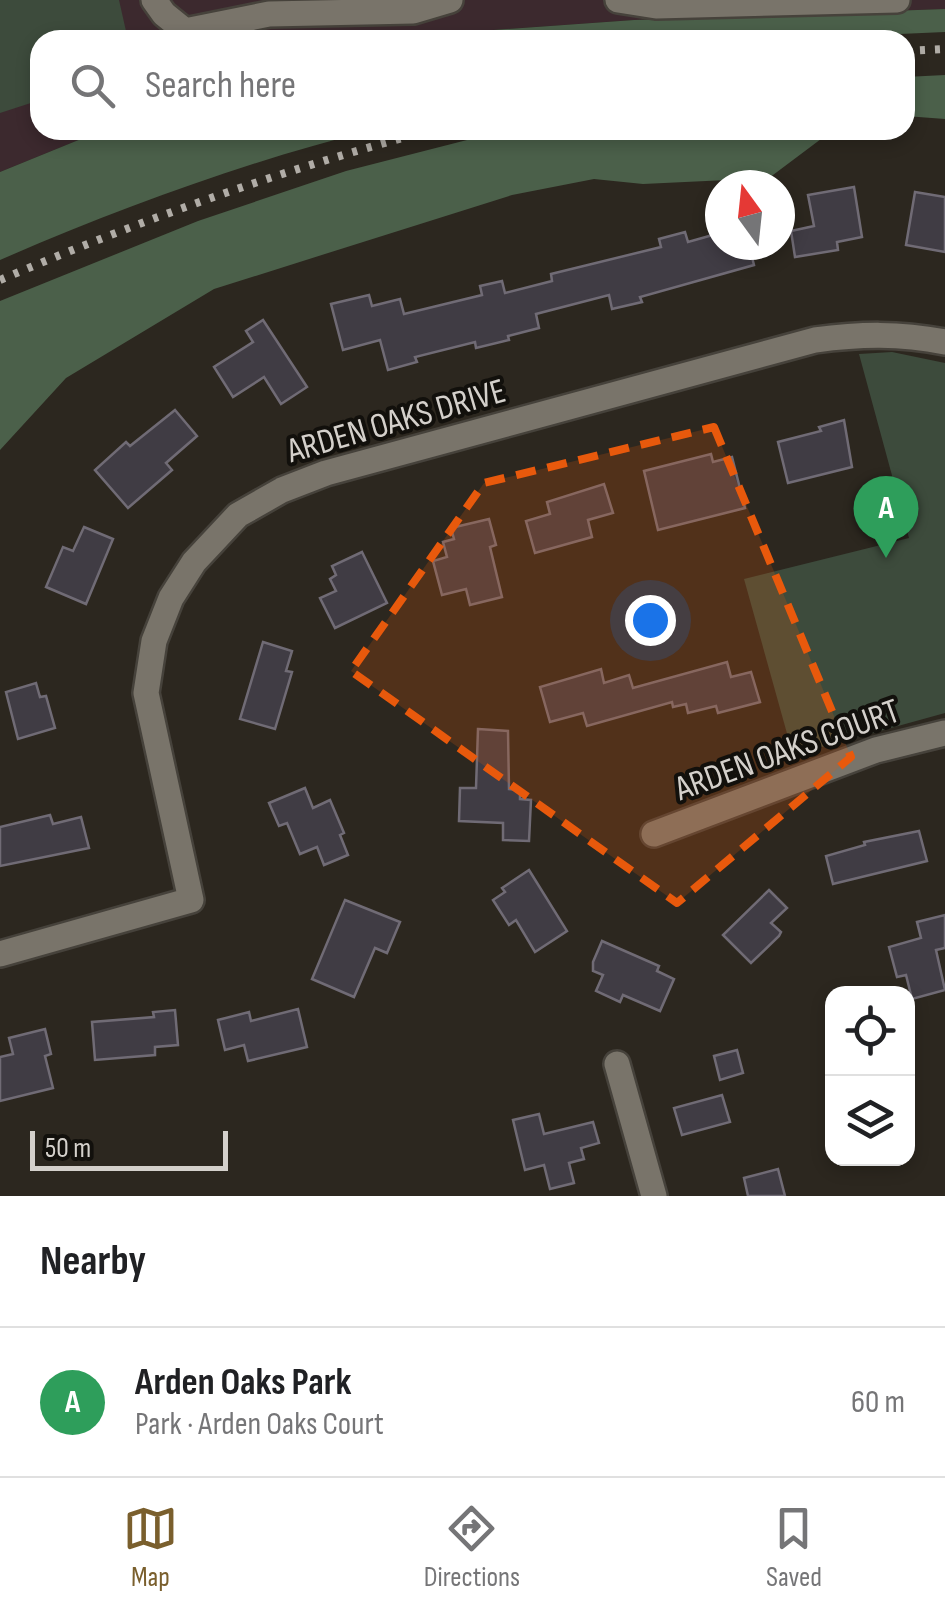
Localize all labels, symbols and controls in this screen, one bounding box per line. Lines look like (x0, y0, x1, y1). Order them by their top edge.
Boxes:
search box (30, 30, 915, 140)
icon: search (65, 58, 120, 113)
text: Search here (145, 63, 296, 108)
north arrow (705, 170, 795, 260)
street label: ARDEN OAKS DRIVE (281, 370, 511, 473)
pin: A (854, 476, 918, 558)
your location (625, 595, 676, 646)
street label: ARDEN OAKS COURT (668, 690, 906, 811)
map controls (825, 986, 915, 1166)
button: locate (825, 986, 915, 1076)
button: layers (825, 1076, 915, 1166)
scale bar (30, 1126, 228, 1170)
text: 50 m (45, 1132, 91, 1165)
text: Nearby (40, 1236, 146, 1287)
text: Arden Oaks Park (135, 1360, 352, 1405)
text: A (65, 1383, 80, 1422)
text: 60 m (851, 1383, 905, 1422)
text: Park · Arden Oaks Court (135, 1405, 384, 1444)
tab: Map (123, 1501, 178, 1594)
tab: Directions (424, 1501, 520, 1594)
tab: Saved (766, 1501, 822, 1594)

